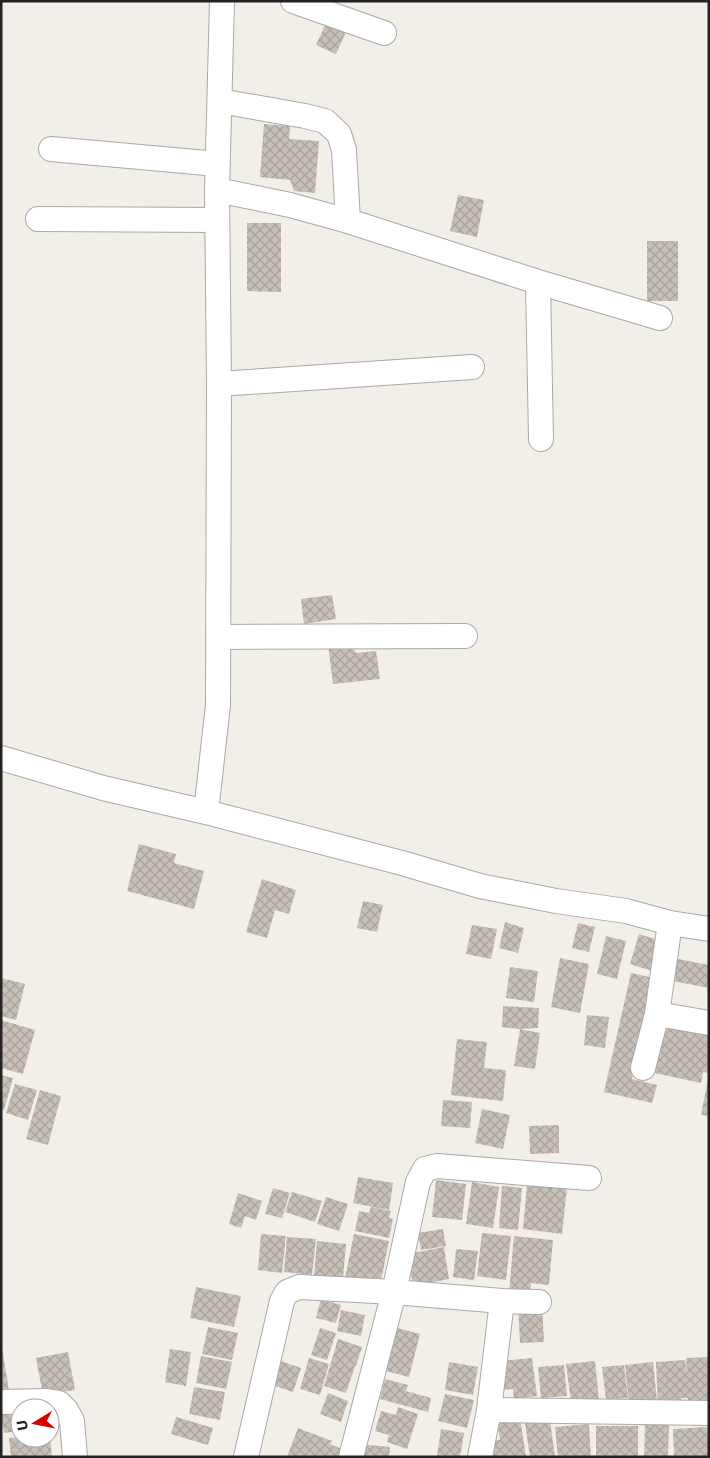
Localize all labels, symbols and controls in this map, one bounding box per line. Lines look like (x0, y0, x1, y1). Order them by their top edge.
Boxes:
north arrow (10, 1398, 60, 1448)
text: U (12, 1419, 31, 1432)

